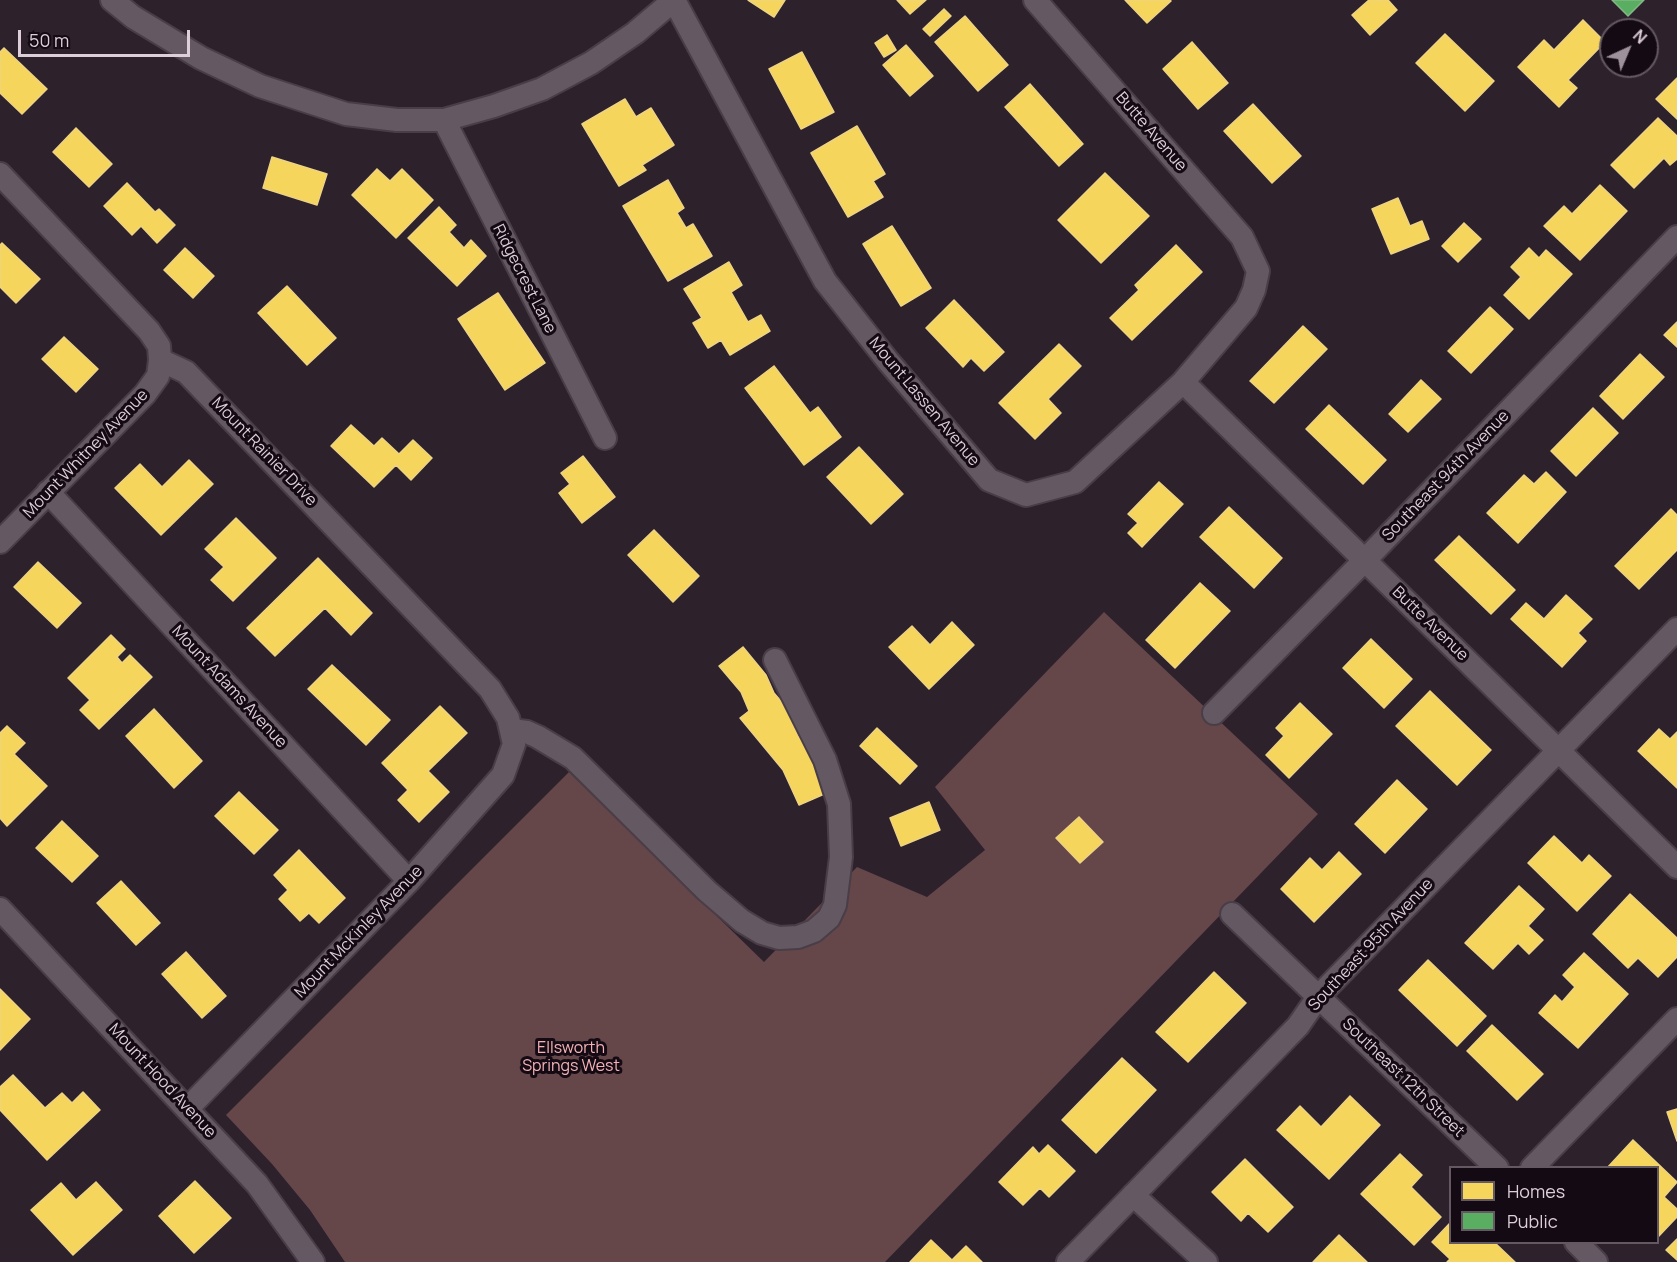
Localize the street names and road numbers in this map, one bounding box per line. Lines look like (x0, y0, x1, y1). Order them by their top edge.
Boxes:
street label: Butte Avenue (1111, 89, 1191, 175)
street label: Ridgecrest Lane (488, 221, 560, 337)
street label: Mount Lassen Avenue (865, 334, 983, 470)
street label: Mount Whitney Avenue (20, 386, 152, 522)
street label: Mount Rainier Drive (207, 394, 321, 510)
street label: Southeast 94th Avenue (1379, 407, 1513, 545)
street label: Butte Avenue (1388, 583, 1472, 665)
street label: Mount Adams Avenue (167, 622, 291, 752)
street label: Mount McKinley Avenue (291, 862, 427, 1002)
street label: Southeast 95th Avenue (1305, 875, 1437, 1015)
street label: Southeast 12th Street (1338, 1015, 1468, 1141)
street label: Mount Hood Avenue (104, 1020, 220, 1142)

